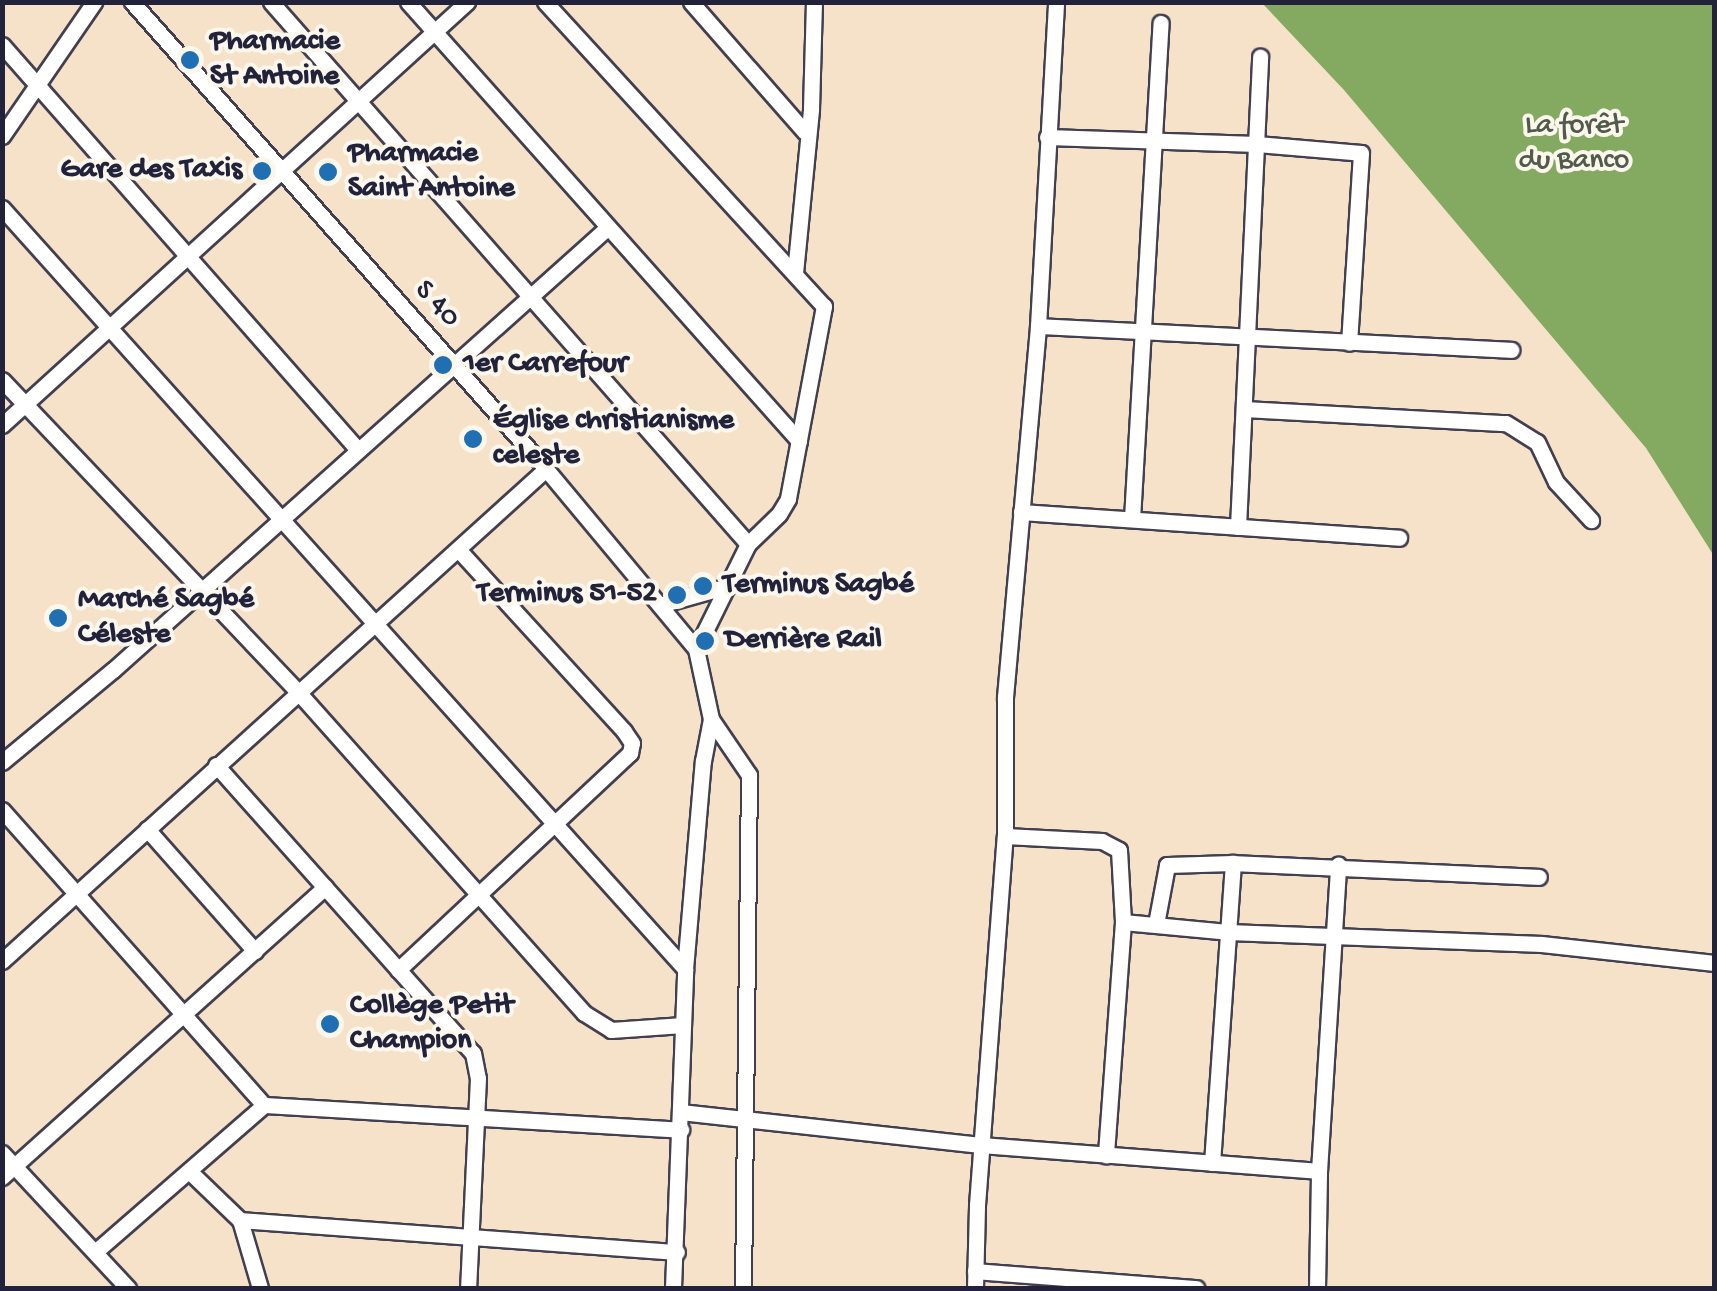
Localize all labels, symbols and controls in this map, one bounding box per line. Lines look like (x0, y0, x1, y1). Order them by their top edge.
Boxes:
place label: Pharmacie St Antoine (210, 25, 340, 96)
marker: Pharmacie St Antoine (179, 49, 201, 71)
park label: La forêt du Banco (1519, 109, 1629, 180)
place label: Pharmacie Saint Antoine (348, 137, 515, 208)
place label: Gare des Taxis (60, 153, 242, 189)
marker: Gare des Taxis (251, 160, 273, 182)
marker: Pharmacie Saint Antoine (317, 161, 339, 183)
street label: S 40 (405, 274, 467, 336)
place label: 1er Carrefour (463, 347, 627, 383)
marker: 1er Carrefour (432, 354, 454, 376)
place label: Église christianisme celeste (493, 404, 734, 474)
marker: Église christianisme celeste (462, 428, 484, 450)
place label: Terminus Sagbé (723, 568, 914, 604)
marker: Terminus Sagbé (692, 575, 714, 597)
place label: Terminus 51-52 (477, 577, 657, 613)
place label: Marché Sagbé Céleste (78, 583, 254, 654)
marker: Terminus 51-52 (666, 584, 688, 606)
marker: Marché Sagbé Céleste (47, 607, 69, 629)
place label: Derrière Rail (725, 623, 882, 659)
marker: Derrière Rail (694, 630, 716, 652)
place label: Collège Petit Champion (350, 989, 513, 1060)
marker: Collège Petit Champion (319, 1013, 341, 1035)

